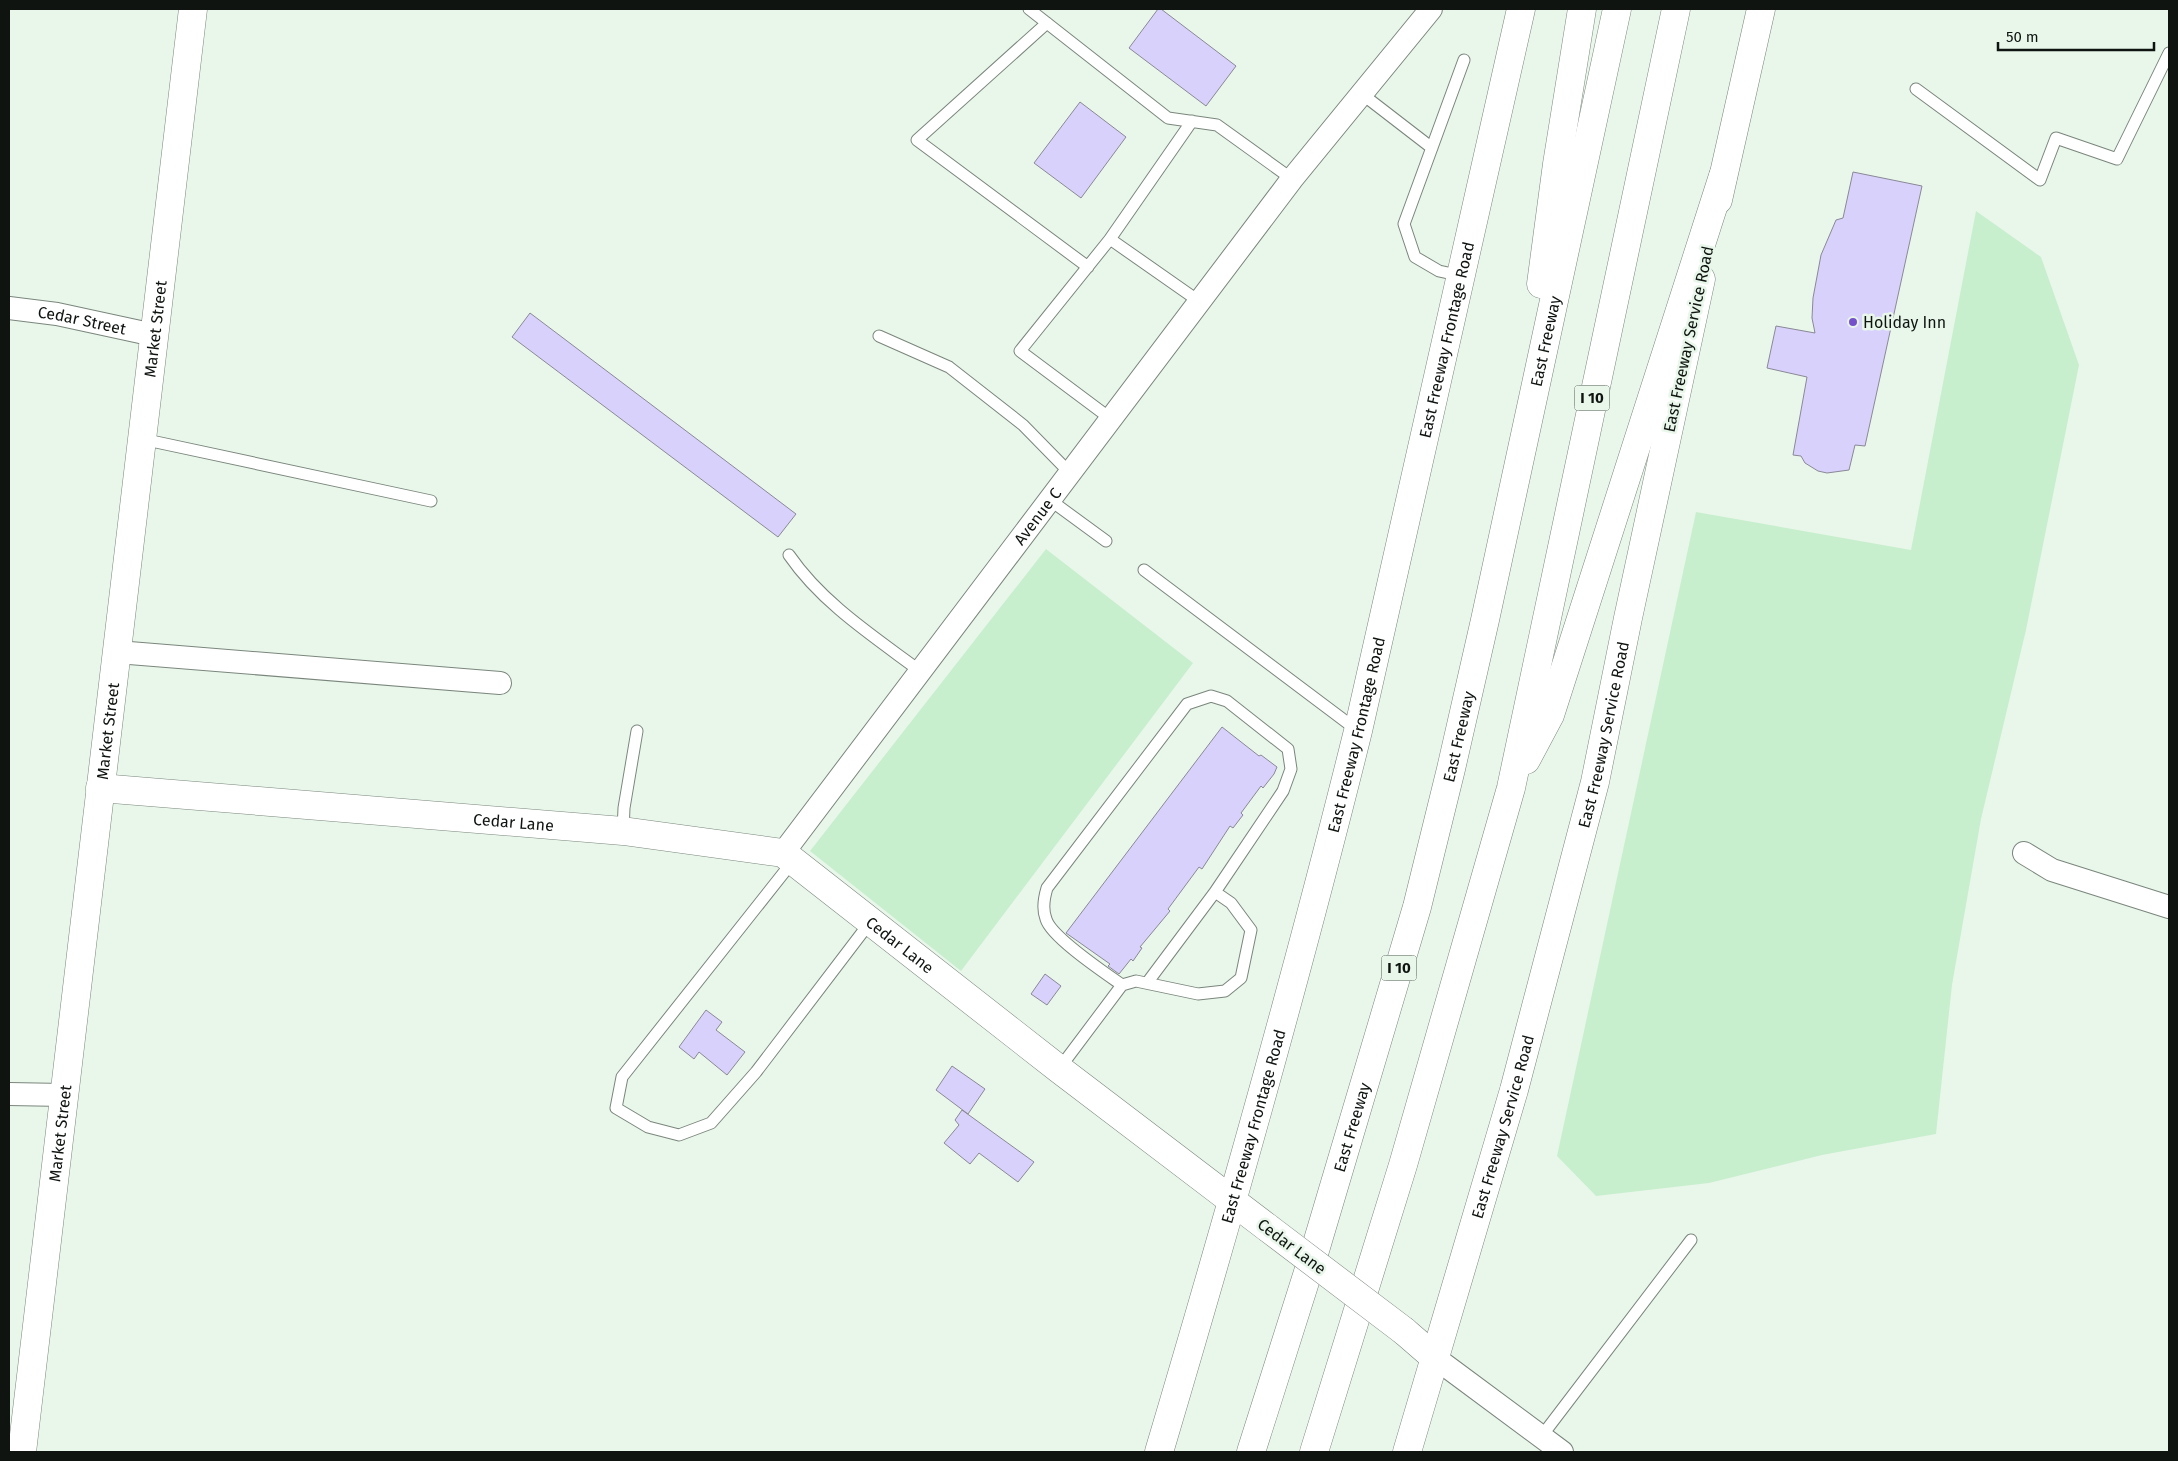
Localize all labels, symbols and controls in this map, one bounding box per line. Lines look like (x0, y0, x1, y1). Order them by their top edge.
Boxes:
scale bar (1998, 20, 2154, 52)
text: 50 m (2006, 28, 2039, 46)
street label: East Freeway Frontage Road (1415, 240, 1478, 440)
street label: East Freeway Service Road (1659, 244, 1718, 434)
street label: Market Street (140, 279, 171, 379)
street label: East Freeway (1527, 294, 1565, 388)
street label: Cedar Street (37, 303, 128, 339)
place label: Holiday Inn (1863, 313, 1946, 332)
marker: Holiday Inn (1847, 316, 1859, 328)
road number: I 10 (1574, 386, 1610, 410)
street label: Avenue C (1010, 484, 1065, 549)
street label: East Freeway Frontage Road (1324, 635, 1389, 835)
street label: East Freeway Service Road (1574, 640, 1633, 830)
street label: Market Street (93, 681, 123, 781)
street label: East Freeway (1439, 689, 1478, 784)
street label: Cedar Lane (473, 810, 555, 835)
street label: Cedar Lane (862, 913, 937, 977)
road number: I 10 (1382, 956, 1416, 980)
street label: East Freeway Frontage Road (1217, 1027, 1290, 1226)
street label: East Freeway Service Road (1468, 1033, 1538, 1221)
street label: East Freeway (1330, 1080, 1374, 1174)
street label: Market Street (45, 1083, 75, 1183)
street label: Cedar Lane (1254, 1215, 1330, 1278)

